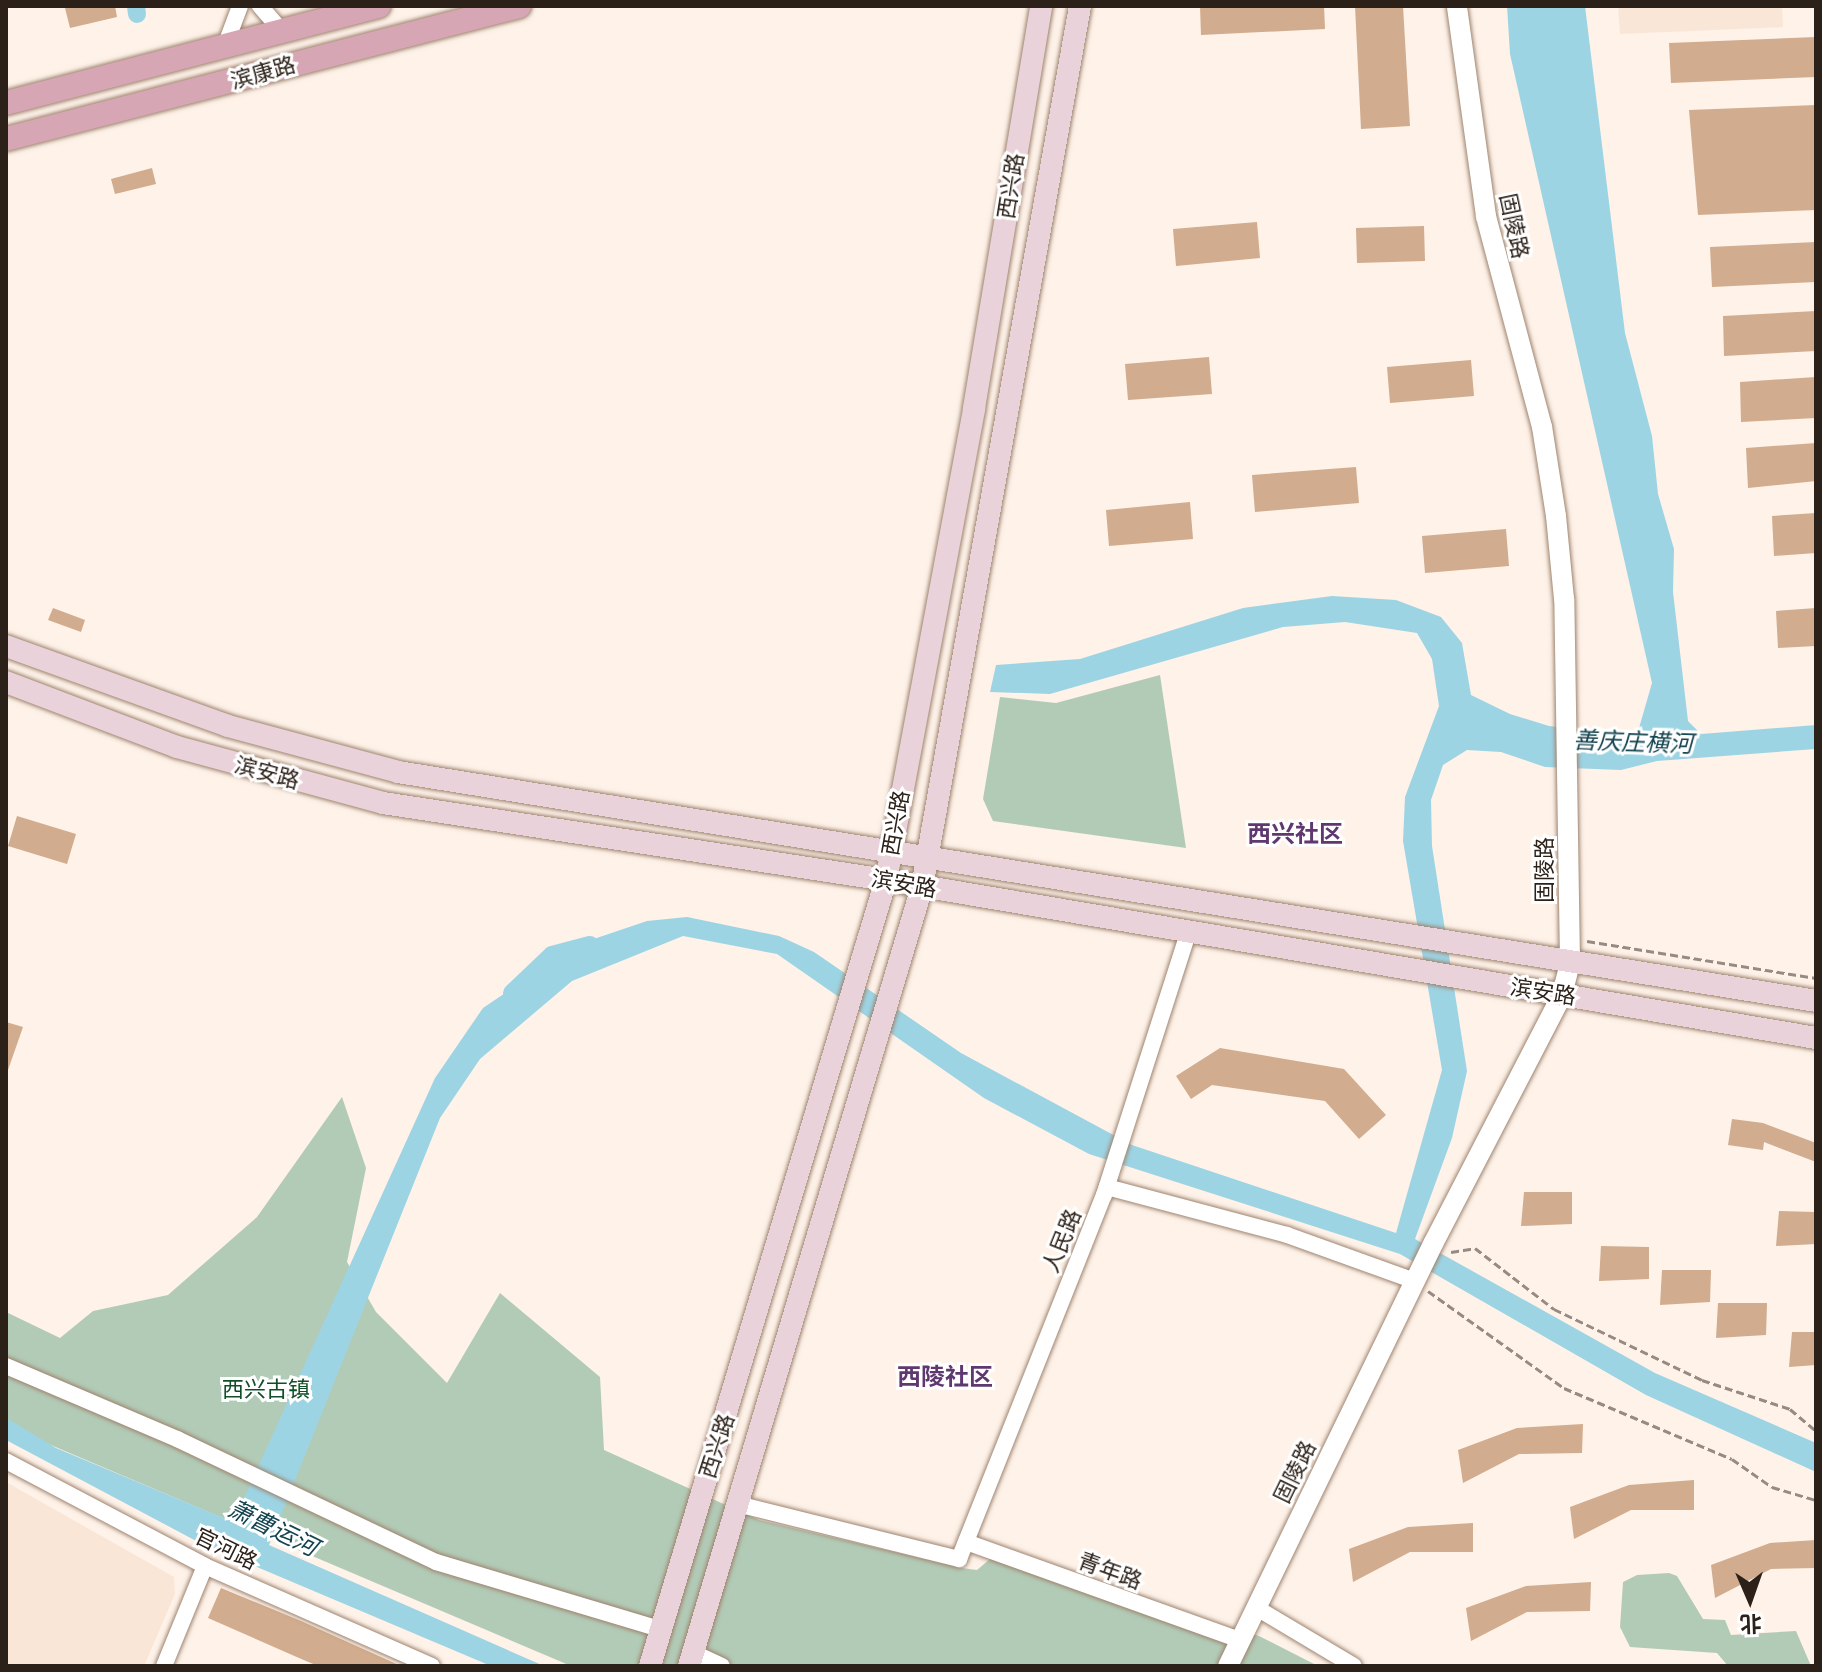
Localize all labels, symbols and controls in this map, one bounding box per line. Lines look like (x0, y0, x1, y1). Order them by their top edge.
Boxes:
street label: 滨康路 (228, 51, 298, 95)
street label: 西兴路 (993, 151, 1029, 221)
street label: 固陵路 (1494, 191, 1534, 261)
water label: 善庆庄横河 (1573, 726, 1693, 758)
street label: 滨安路 (232, 752, 302, 794)
street label: 西兴路 (877, 788, 915, 858)
district label: 西兴社区 (1247, 820, 1343, 848)
street label: 固陵路 (1532, 837, 1558, 903)
street label: 滨安路 (869, 865, 939, 903)
street label: 滨安路 (1508, 974, 1578, 1010)
street label: 人民路 (1037, 1205, 1087, 1277)
district label: 西陵社区 (897, 1363, 993, 1391)
park label: 西兴古镇 (222, 1377, 310, 1403)
street label: 西兴路 (694, 1411, 740, 1481)
street label: 固陵路 (1269, 1437, 1321, 1507)
water label: 萧曹运河 (224, 1494, 322, 1562)
street label: 官河路 (191, 1523, 261, 1575)
street label: 青年路 (1074, 1547, 1146, 1595)
north arrow (1710, 1560, 1790, 1640)
text: 北 (1739, 1611, 1762, 1637)

